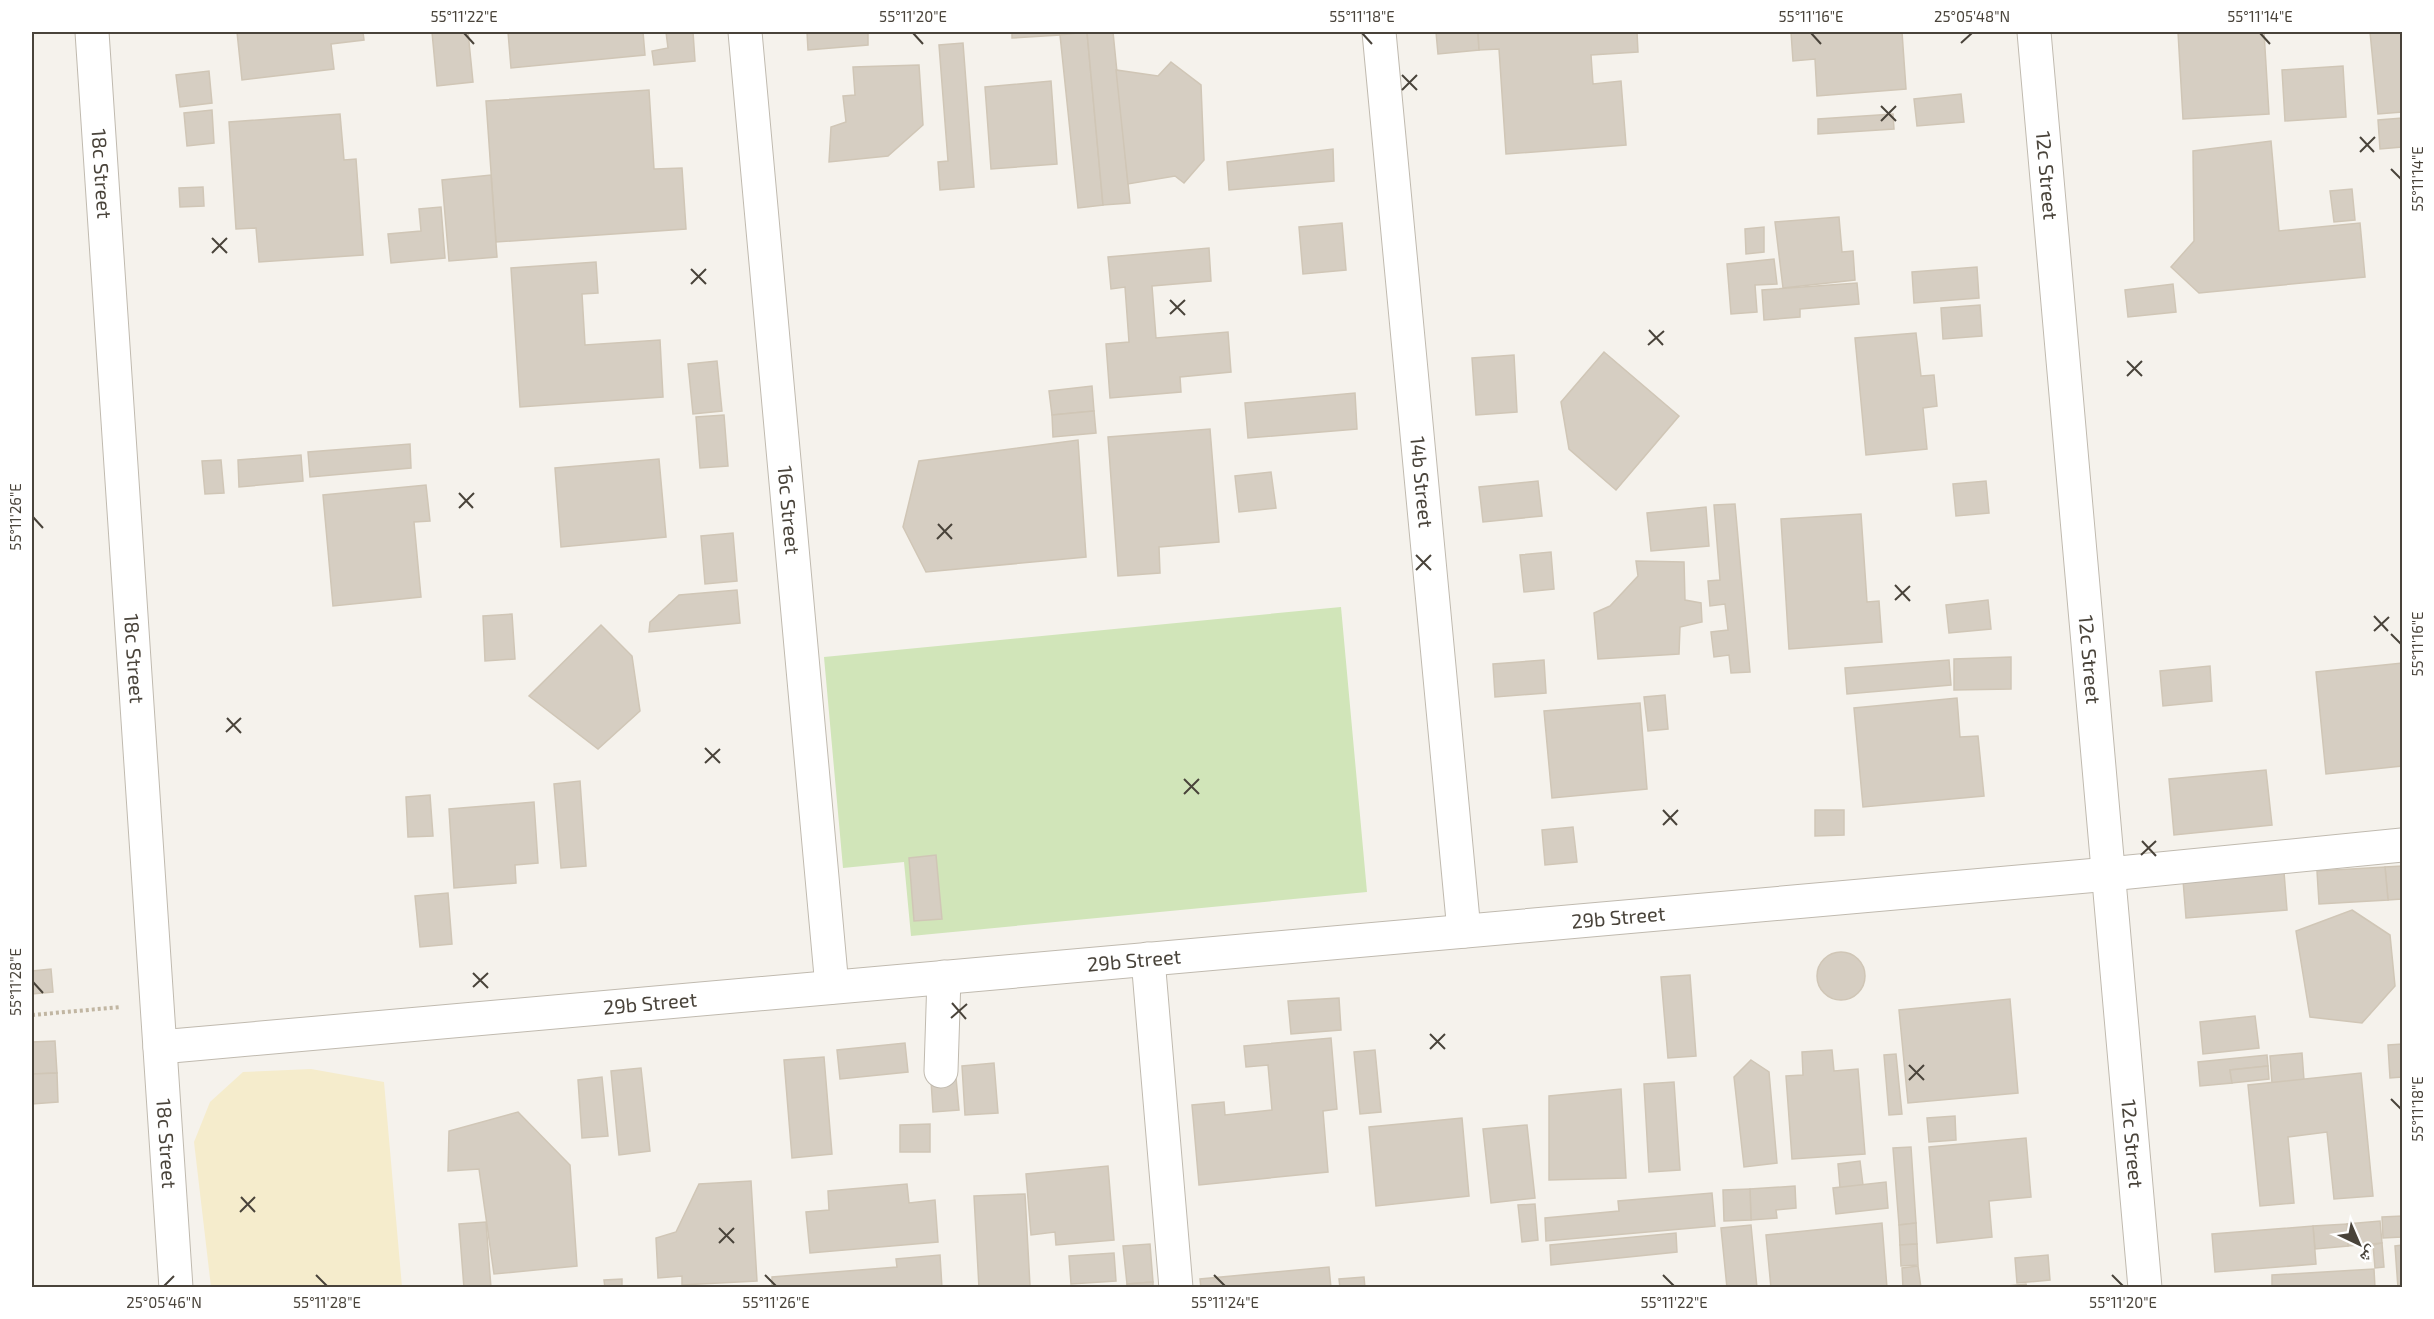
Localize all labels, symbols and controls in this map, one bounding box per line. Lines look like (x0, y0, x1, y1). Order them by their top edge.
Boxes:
text: 55°11'22"E (430, 7, 498, 25)
text: 55°11'20"E (879, 7, 947, 25)
text: 55°11'18"E (1329, 7, 1395, 25)
text: 55°11'16"E (1779, 7, 1843, 25)
text: 25°05'48"N (1934, 7, 2010, 25)
text: 55°11'14"E (2227, 7, 2293, 25)
street label: 18c Street (87, 128, 117, 220)
street label: 12c Street (2032, 130, 2064, 221)
text: 55°11'14"E (2408, 146, 2426, 212)
street label: 14b Street (1406, 435, 1439, 529)
street label: 16c Street (774, 464, 806, 556)
text: 55°11'26"E (6, 483, 24, 551)
text: 55°11'16"E (2408, 612, 2426, 676)
street label: 18c Street (120, 613, 150, 705)
street label: 12c Street (2075, 614, 2106, 705)
street label: 29b Street (1570, 900, 1667, 933)
street label: 29b Street (1086, 943, 1182, 976)
text: 55°11'28"E (6, 948, 24, 1016)
street label: 29b Street (602, 986, 698, 1019)
text: 55°11'18"E (2408, 1076, 2426, 1142)
street label: 18c Street (152, 1098, 182, 1190)
street label: 12c Street (2117, 1098, 2149, 1189)
north arrow (2329, 1214, 2389, 1274)
text: ش (2356, 1242, 2382, 1268)
text: 25°05'46"N (126, 1293, 202, 1311)
text: 55°11'28"E (293, 1293, 361, 1311)
text: 55°11'26"E (742, 1293, 810, 1311)
text: 55°11'24"E (1191, 1293, 1259, 1311)
text: 55°11'22"E (1640, 1293, 1708, 1311)
text: 55°11'20"E (2089, 1293, 2157, 1311)

